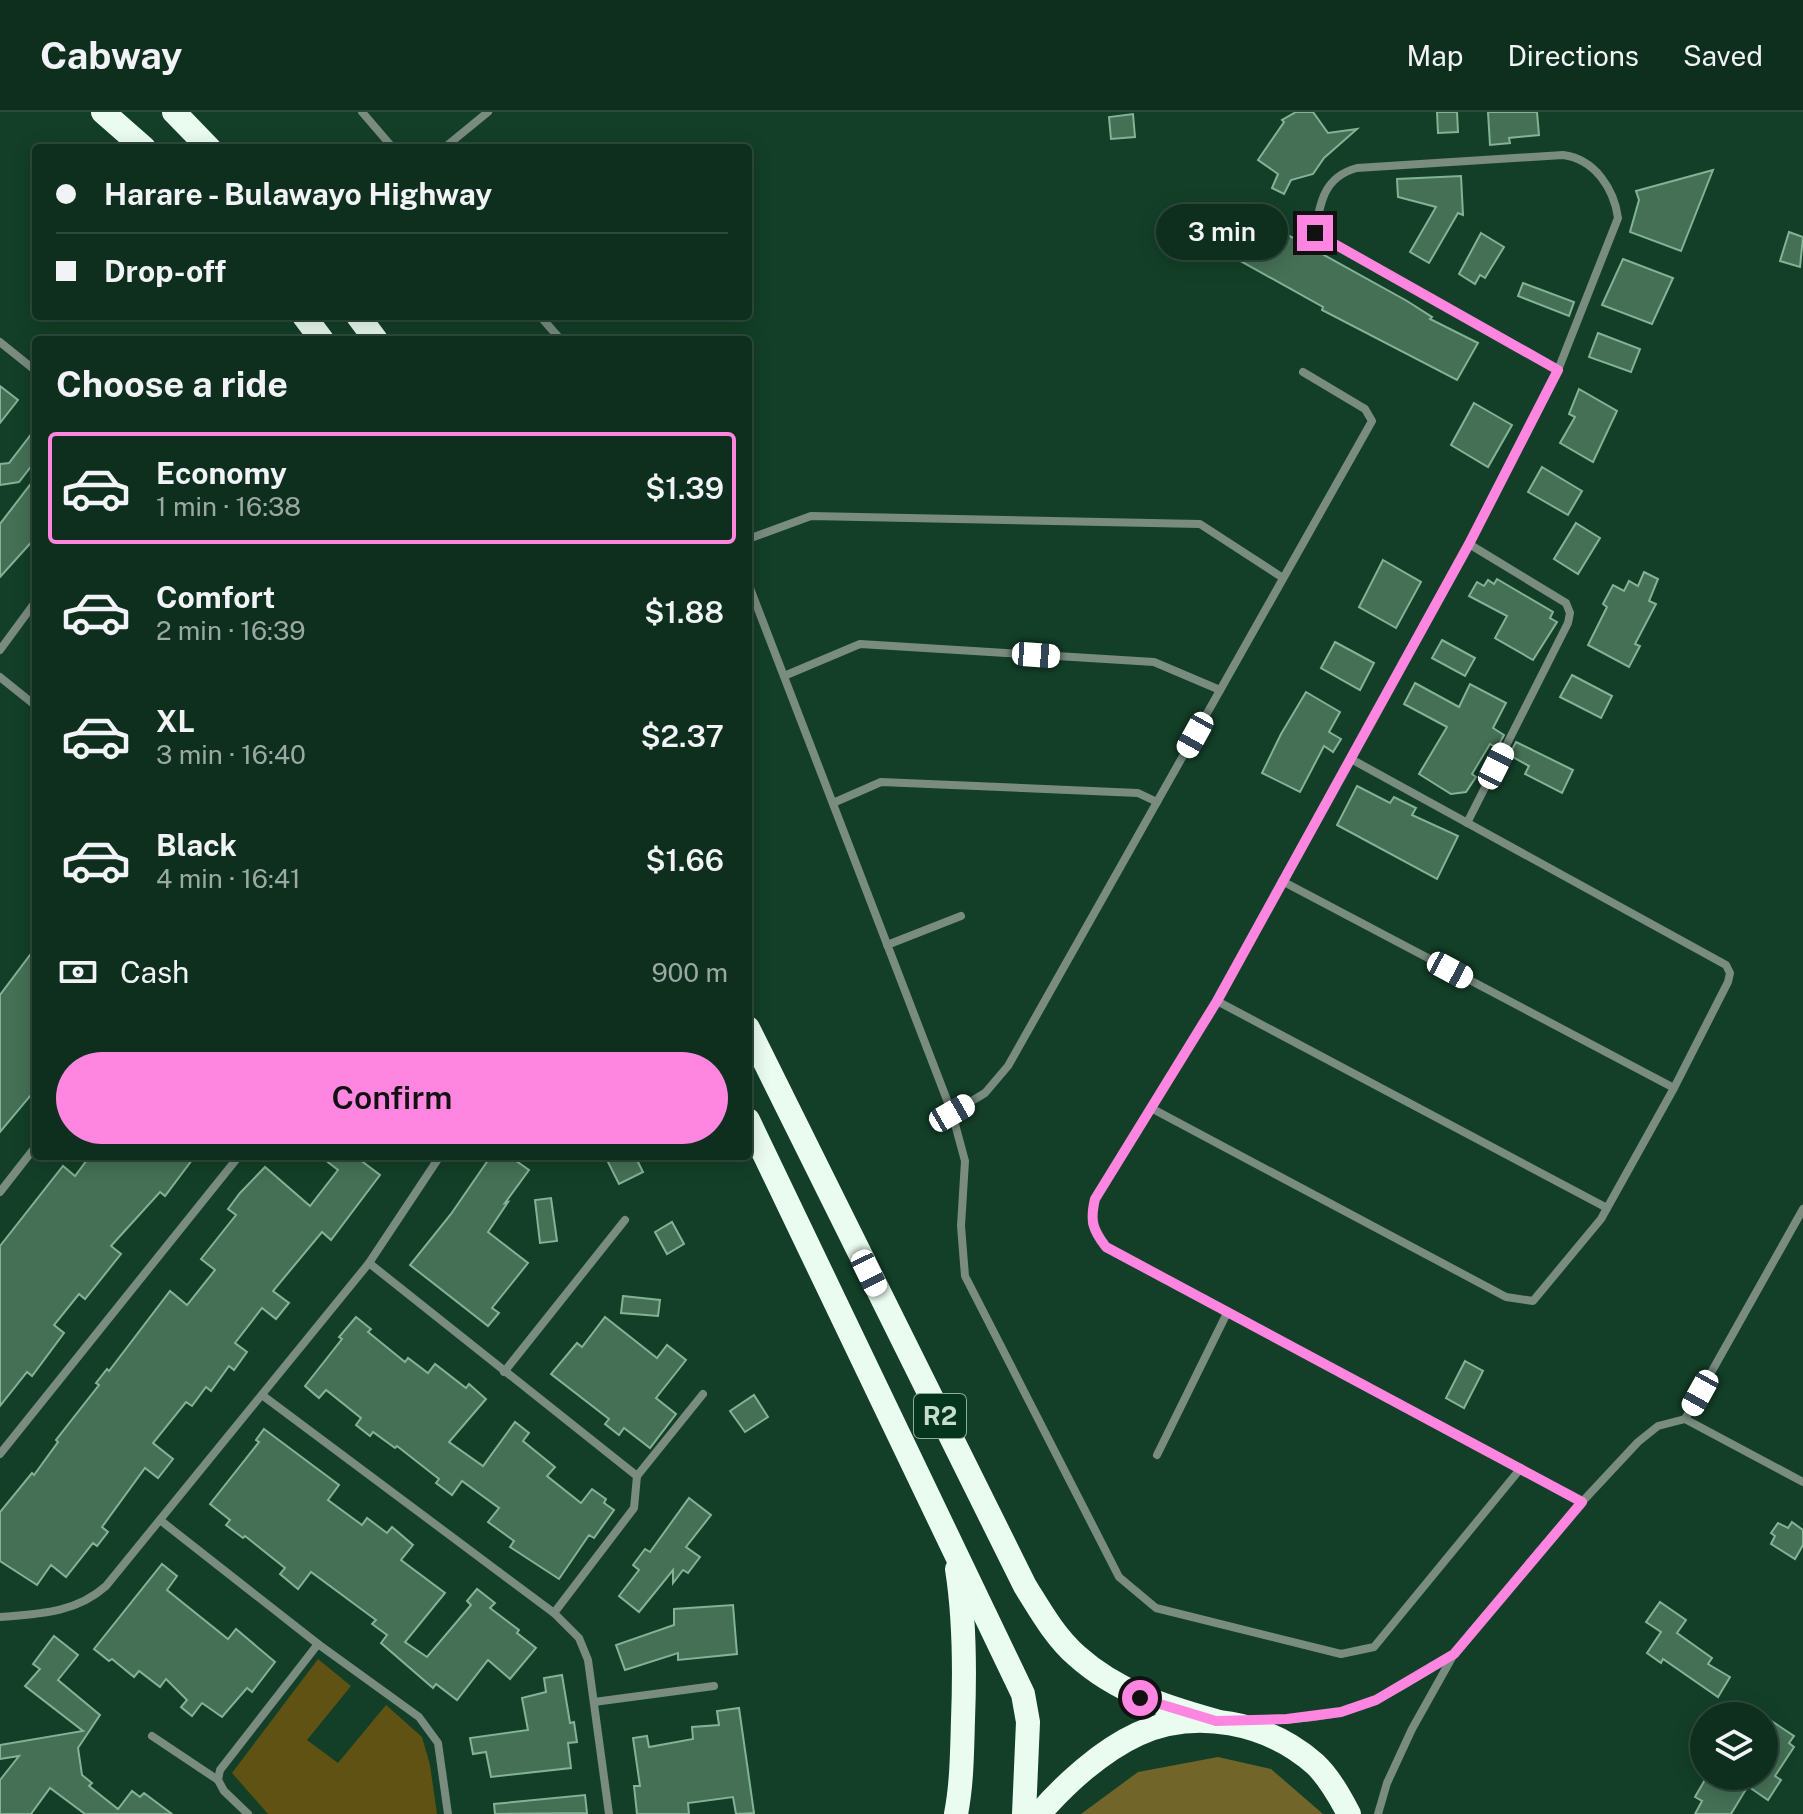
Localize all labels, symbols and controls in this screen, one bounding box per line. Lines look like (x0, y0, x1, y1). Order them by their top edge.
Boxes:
text: Cabway (40, 33, 182, 78)
text: Map (1407, 39, 1463, 72)
text: Directions (1507, 39, 1639, 72)
text: Saved (1683, 39, 1763, 72)
text: Harare - Bulawayo Highway (104, 176, 492, 212)
callout: 3 min (1155, 205, 1287, 261)
route end (1297, 215, 1333, 251)
text: 3 min (1188, 216, 1256, 247)
text: Drop-off (104, 253, 226, 289)
text: Choose a ride (56, 363, 288, 405)
icon: car (60, 452, 132, 524)
text: Economy (156, 455, 287, 491)
text: $1.39 (645, 470, 724, 506)
text: 1 min · 16:38 (156, 491, 301, 522)
icon: car (60, 576, 132, 648)
text: Comfort (156, 579, 275, 615)
text: $1.88 (644, 594, 724, 630)
text: 2 min · 16:39 (156, 615, 305, 646)
car (1011, 641, 1061, 669)
icon: car (60, 700, 132, 772)
text: XL (156, 703, 195, 739)
car (1173, 708, 1217, 762)
text: $2.37 (640, 718, 724, 754)
text: 3 min · 16:40 (156, 739, 306, 770)
car (1474, 739, 1518, 793)
icon: car (60, 824, 132, 896)
text: Black (156, 827, 237, 863)
text: $1.66 (645, 842, 724, 878)
text: 4 min · 16:41 (156, 863, 301, 894)
car (1423, 948, 1477, 992)
icon: cash (56, 950, 100, 994)
text: Cash (120, 954, 189, 990)
text: 900 m (651, 957, 728, 988)
button: Confirm (56, 1052, 728, 1144)
car (925, 1091, 979, 1135)
car (848, 1246, 890, 1300)
car (1678, 1366, 1722, 1420)
road number: R2 (914, 1394, 966, 1438)
route start (1122, 1680, 1158, 1716)
map controls (1690, 1702, 1778, 1790)
button: layers (1690, 1702, 1778, 1790)

